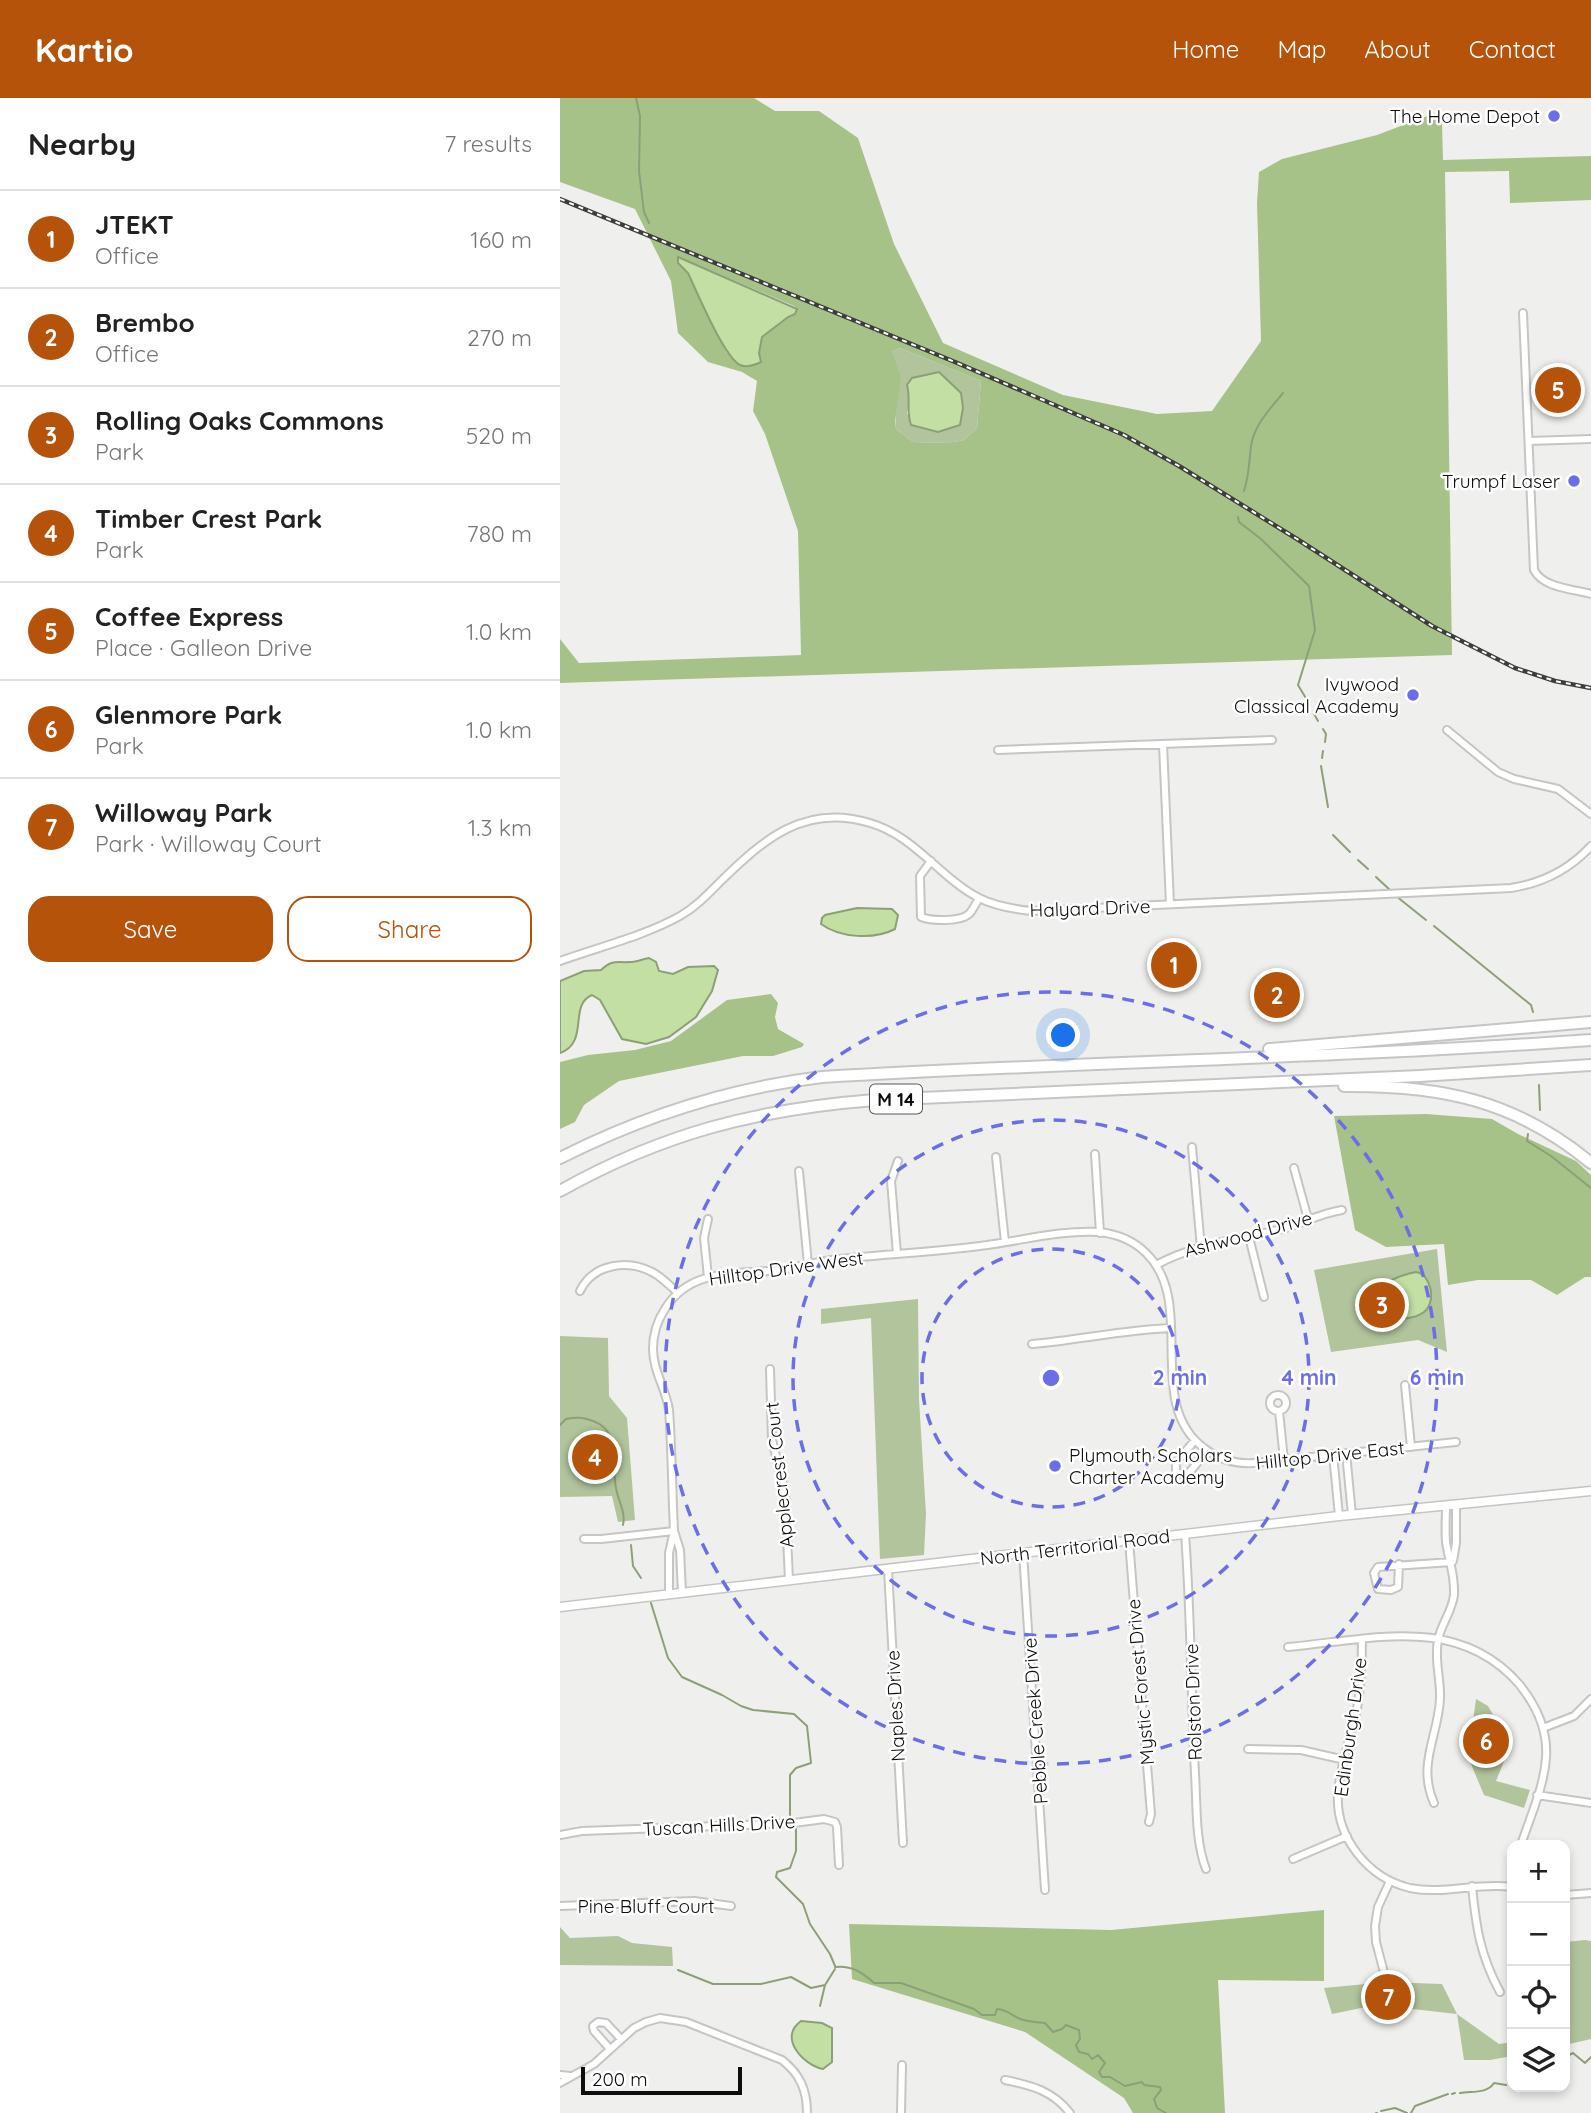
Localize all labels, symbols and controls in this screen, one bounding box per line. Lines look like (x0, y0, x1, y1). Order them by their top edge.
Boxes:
text: Kartio (35, 29, 134, 70)
text: Home (1172, 34, 1239, 64)
text: Map (1277, 34, 1326, 64)
text: About (1364, 34, 1431, 64)
text: Contact (1469, 34, 1556, 64)
place label: The Home Depot (1389, 104, 1540, 128)
marker: The Home Depot (1546, 108, 1562, 124)
text: Nearby (28, 125, 136, 163)
text: 7 results (444, 129, 532, 158)
text: JTEKT (95, 208, 174, 241)
text: 1 (47, 225, 55, 254)
text: 160 m (470, 225, 532, 254)
text: Office (95, 241, 159, 270)
text: Brembo (95, 306, 195, 339)
text: 2 (44, 323, 58, 352)
text: 270 m (467, 323, 532, 352)
text: Office (95, 339, 159, 368)
pin: 5 (1535, 364, 1581, 416)
text: Rolling Oaks Commons (95, 404, 384, 437)
text: 3 (45, 421, 57, 450)
text: 520 m (466, 421, 532, 450)
text: Park (95, 437, 144, 466)
place label: Trumpf Laser (1442, 469, 1561, 493)
marker: Trumpf Laser (1566, 473, 1582, 489)
text: Timber Crest Park (95, 502, 322, 535)
text: 4 (44, 519, 58, 548)
text: 780 m (467, 519, 532, 548)
text: Park (95, 535, 144, 564)
text: Coffee Express (95, 600, 283, 633)
text: 5 (44, 617, 58, 646)
text: 1.0 km (466, 617, 532, 646)
text: Place · Galleon Drive (95, 633, 312, 662)
place label: Ivywood Classical Academy (1234, 672, 1399, 718)
marker: Ivywood Classical Academy (1405, 687, 1421, 703)
text: Glenmore Park (95, 698, 282, 731)
text: 6 (45, 715, 57, 744)
text: 1.0 km (466, 715, 532, 744)
text: Park (95, 731, 144, 760)
text: Willoway Park (95, 796, 273, 829)
text: 7 (45, 813, 57, 842)
text: 1.3 km (468, 813, 532, 842)
text: Park · Willoway Court (95, 829, 321, 858)
street label: Halyard Drive (1029, 894, 1151, 922)
button: Save (28, 896, 273, 962)
button: Share (287, 896, 532, 962)
pin: 1 (1151, 939, 1197, 991)
pin: 2 (1254, 969, 1300, 1021)
your location (1046, 1018, 1080, 1052)
road number: M 14 (870, 1084, 922, 1114)
street label: Ashwood Drive (1181, 1205, 1315, 1263)
street label: Hilltop Drive West (707, 1245, 865, 1291)
pin: 3 (1359, 1279, 1405, 1331)
text: 2 min (1153, 1364, 1207, 1390)
text: 4 min (1281, 1364, 1337, 1390)
text: 6 min (1410, 1364, 1464, 1390)
centre of rings (1039, 1366, 1063, 1390)
street label: Applecrest Court (759, 1401, 799, 1549)
pin: 4 (572, 1431, 618, 1483)
street label: Hilltop Drive East (1254, 1435, 1406, 1475)
place label: Plymouth Scholars Charter Academy (1069, 1443, 1232, 1489)
marker: Plymouth Scholars Charter Academy (1047, 1458, 1063, 1474)
street label: North Territorial Road (979, 1523, 1171, 1571)
street label: Mystic Forest Drive (1121, 1598, 1159, 1766)
street label: Pebble Creek Drive (1017, 1637, 1053, 1805)
street label: Rolston Drive (1179, 1643, 1207, 1761)
street label: Naples Drive (880, 1650, 910, 1762)
street label: Edinburgh Drive (1328, 1656, 1372, 1798)
pin: 6 (1463, 1715, 1509, 1767)
street label: Tuscan Hills Drive (642, 1809, 796, 1841)
map controls (1507, 1840, 1570, 2092)
button: + (1507, 1840, 1570, 1903)
street label: Pine Bluff Court (577, 1894, 715, 1918)
button: − (1507, 1903, 1570, 1966)
button: locate (1507, 1966, 1570, 2029)
pin: 7 (1365, 1971, 1411, 2023)
button: layers (1507, 2029, 1570, 2092)
scale bar (581, 2064, 742, 2096)
text: 200 m (592, 2067, 648, 2091)

